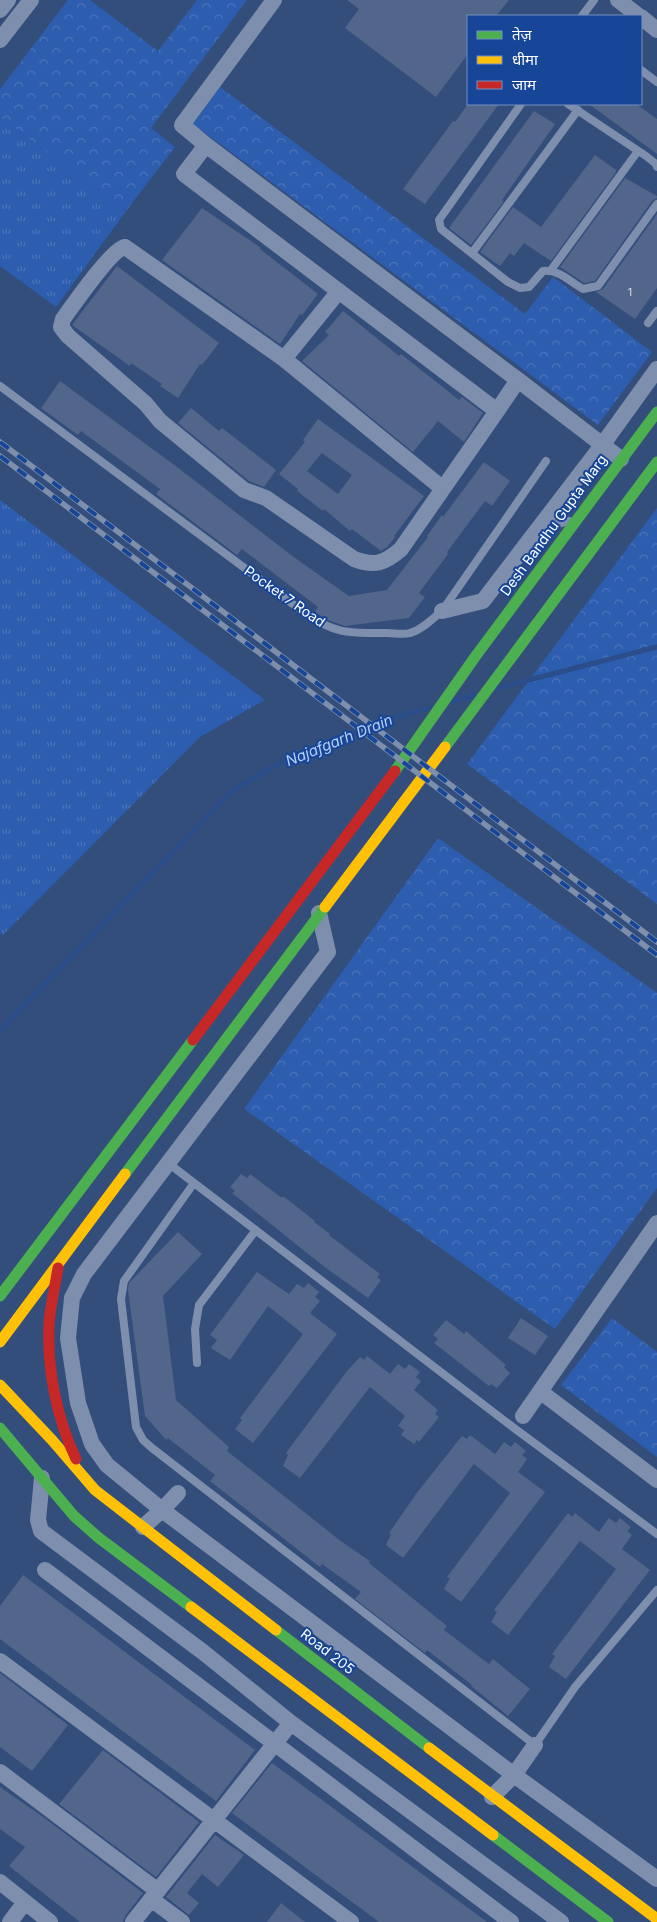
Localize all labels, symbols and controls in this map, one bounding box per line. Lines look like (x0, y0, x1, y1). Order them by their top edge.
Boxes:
legend (467, 15, 642, 105)
text: तेज़ (512, 25, 533, 44)
text: धीमा (512, 50, 539, 69)
text: जाम (512, 75, 537, 94)
house number: 1 (628, 285, 632, 299)
street label: Desh Bandhu Gupta Marg (496, 451, 610, 599)
street label: Pocket 7 Road (241, 562, 329, 630)
water label: Najafgarh Drain (283, 710, 395, 770)
street label: Road 205 (298, 1625, 358, 1677)

